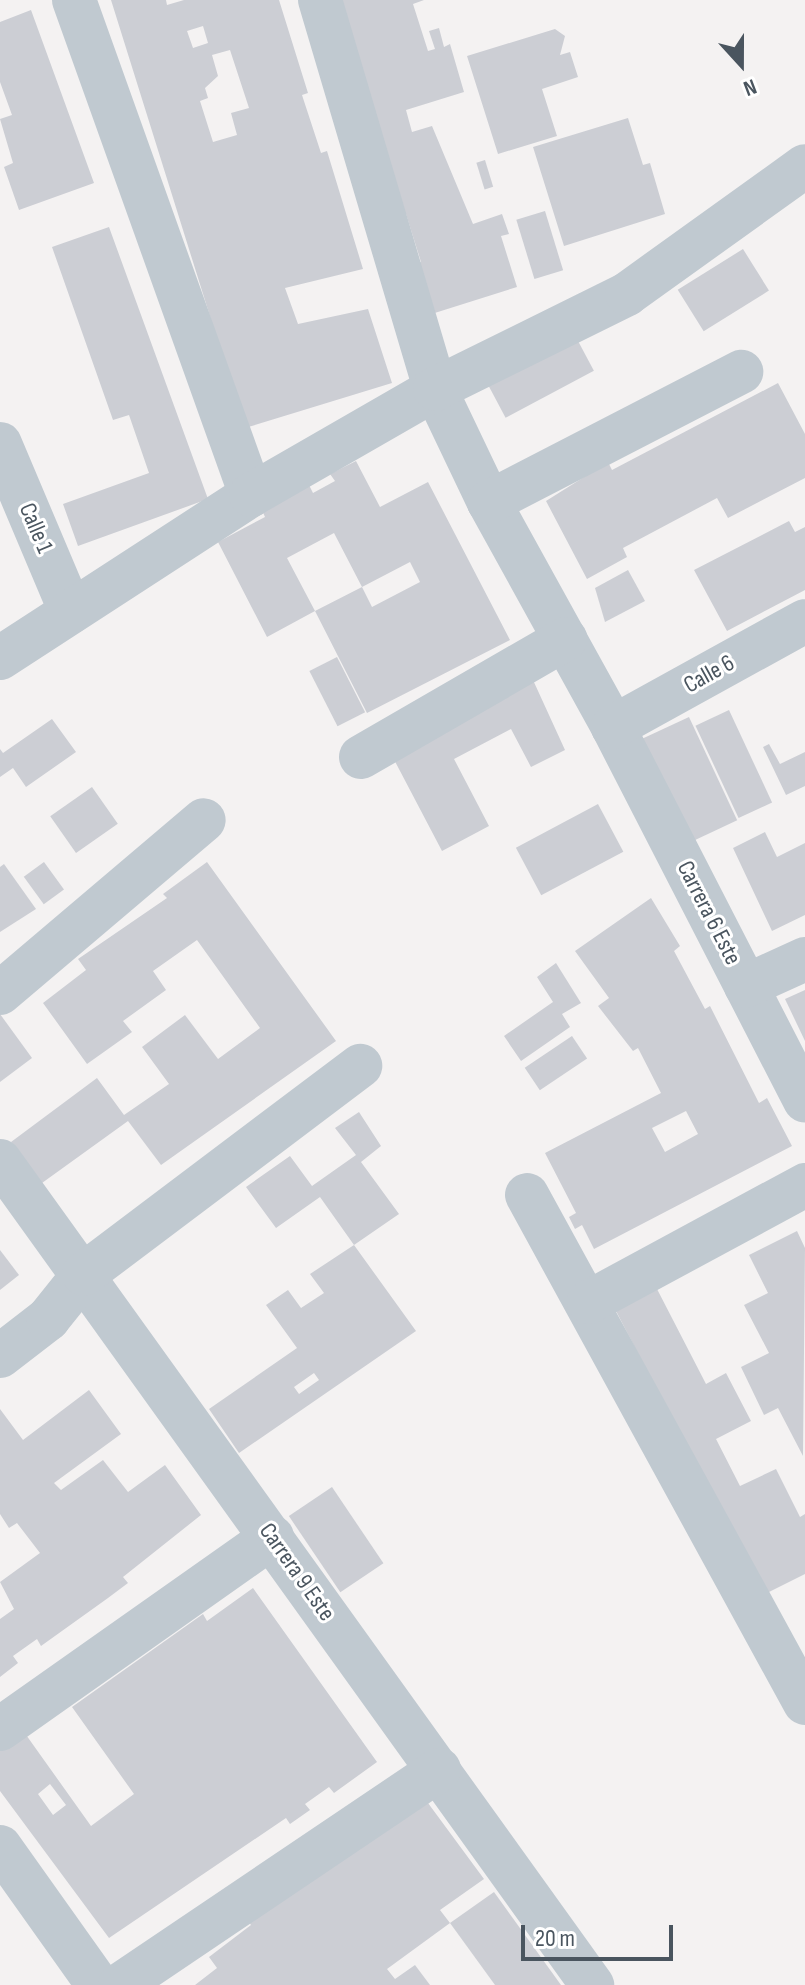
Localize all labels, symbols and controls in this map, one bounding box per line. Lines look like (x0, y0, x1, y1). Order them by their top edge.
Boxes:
north arrow (701, 24, 781, 104)
text: N (739, 72, 760, 102)
street label: Calle 1 (13, 499, 59, 557)
street label: Calle 6 (679, 648, 739, 700)
street label: Carrera 6 Este (671, 856, 747, 970)
street label: Carrera 9 Este (253, 1518, 341, 1626)
scale bar (525, 1909, 677, 1959)
text: 20 m (535, 1924, 575, 1953)

